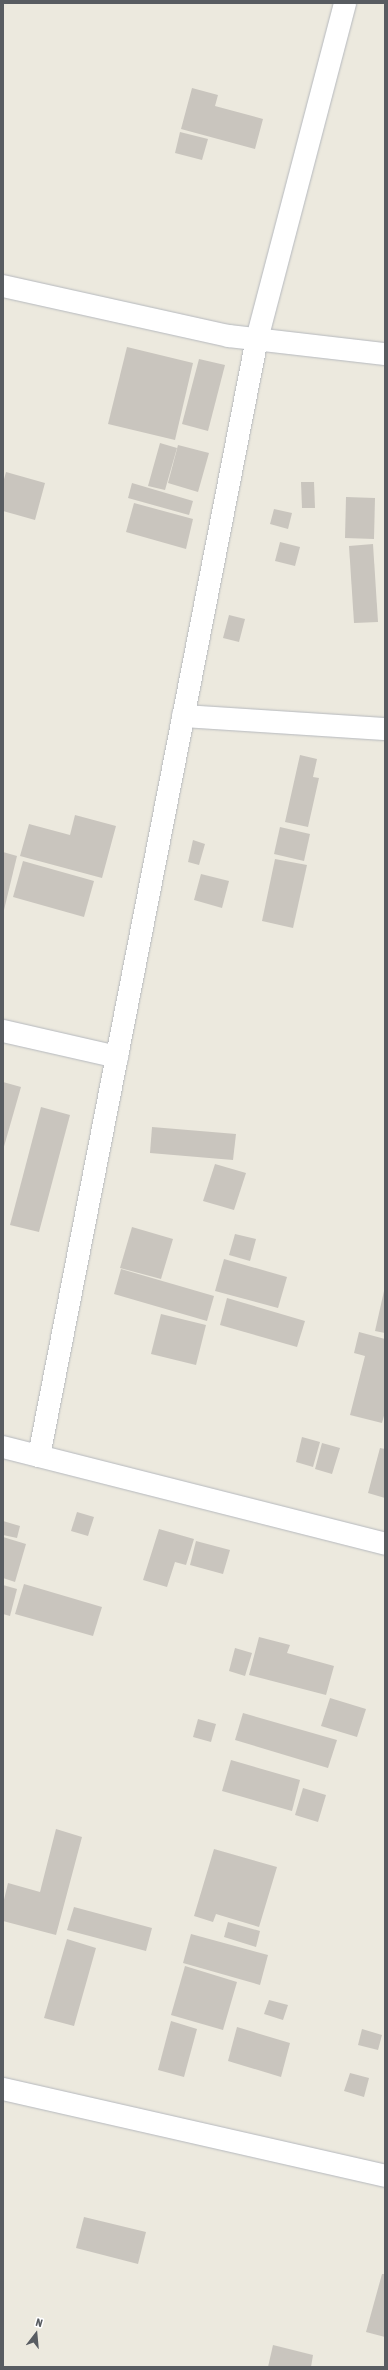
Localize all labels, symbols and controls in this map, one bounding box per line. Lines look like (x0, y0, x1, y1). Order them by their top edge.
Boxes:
north arrow (16, 2314, 56, 2354)
text: N (35, 2316, 44, 2329)

